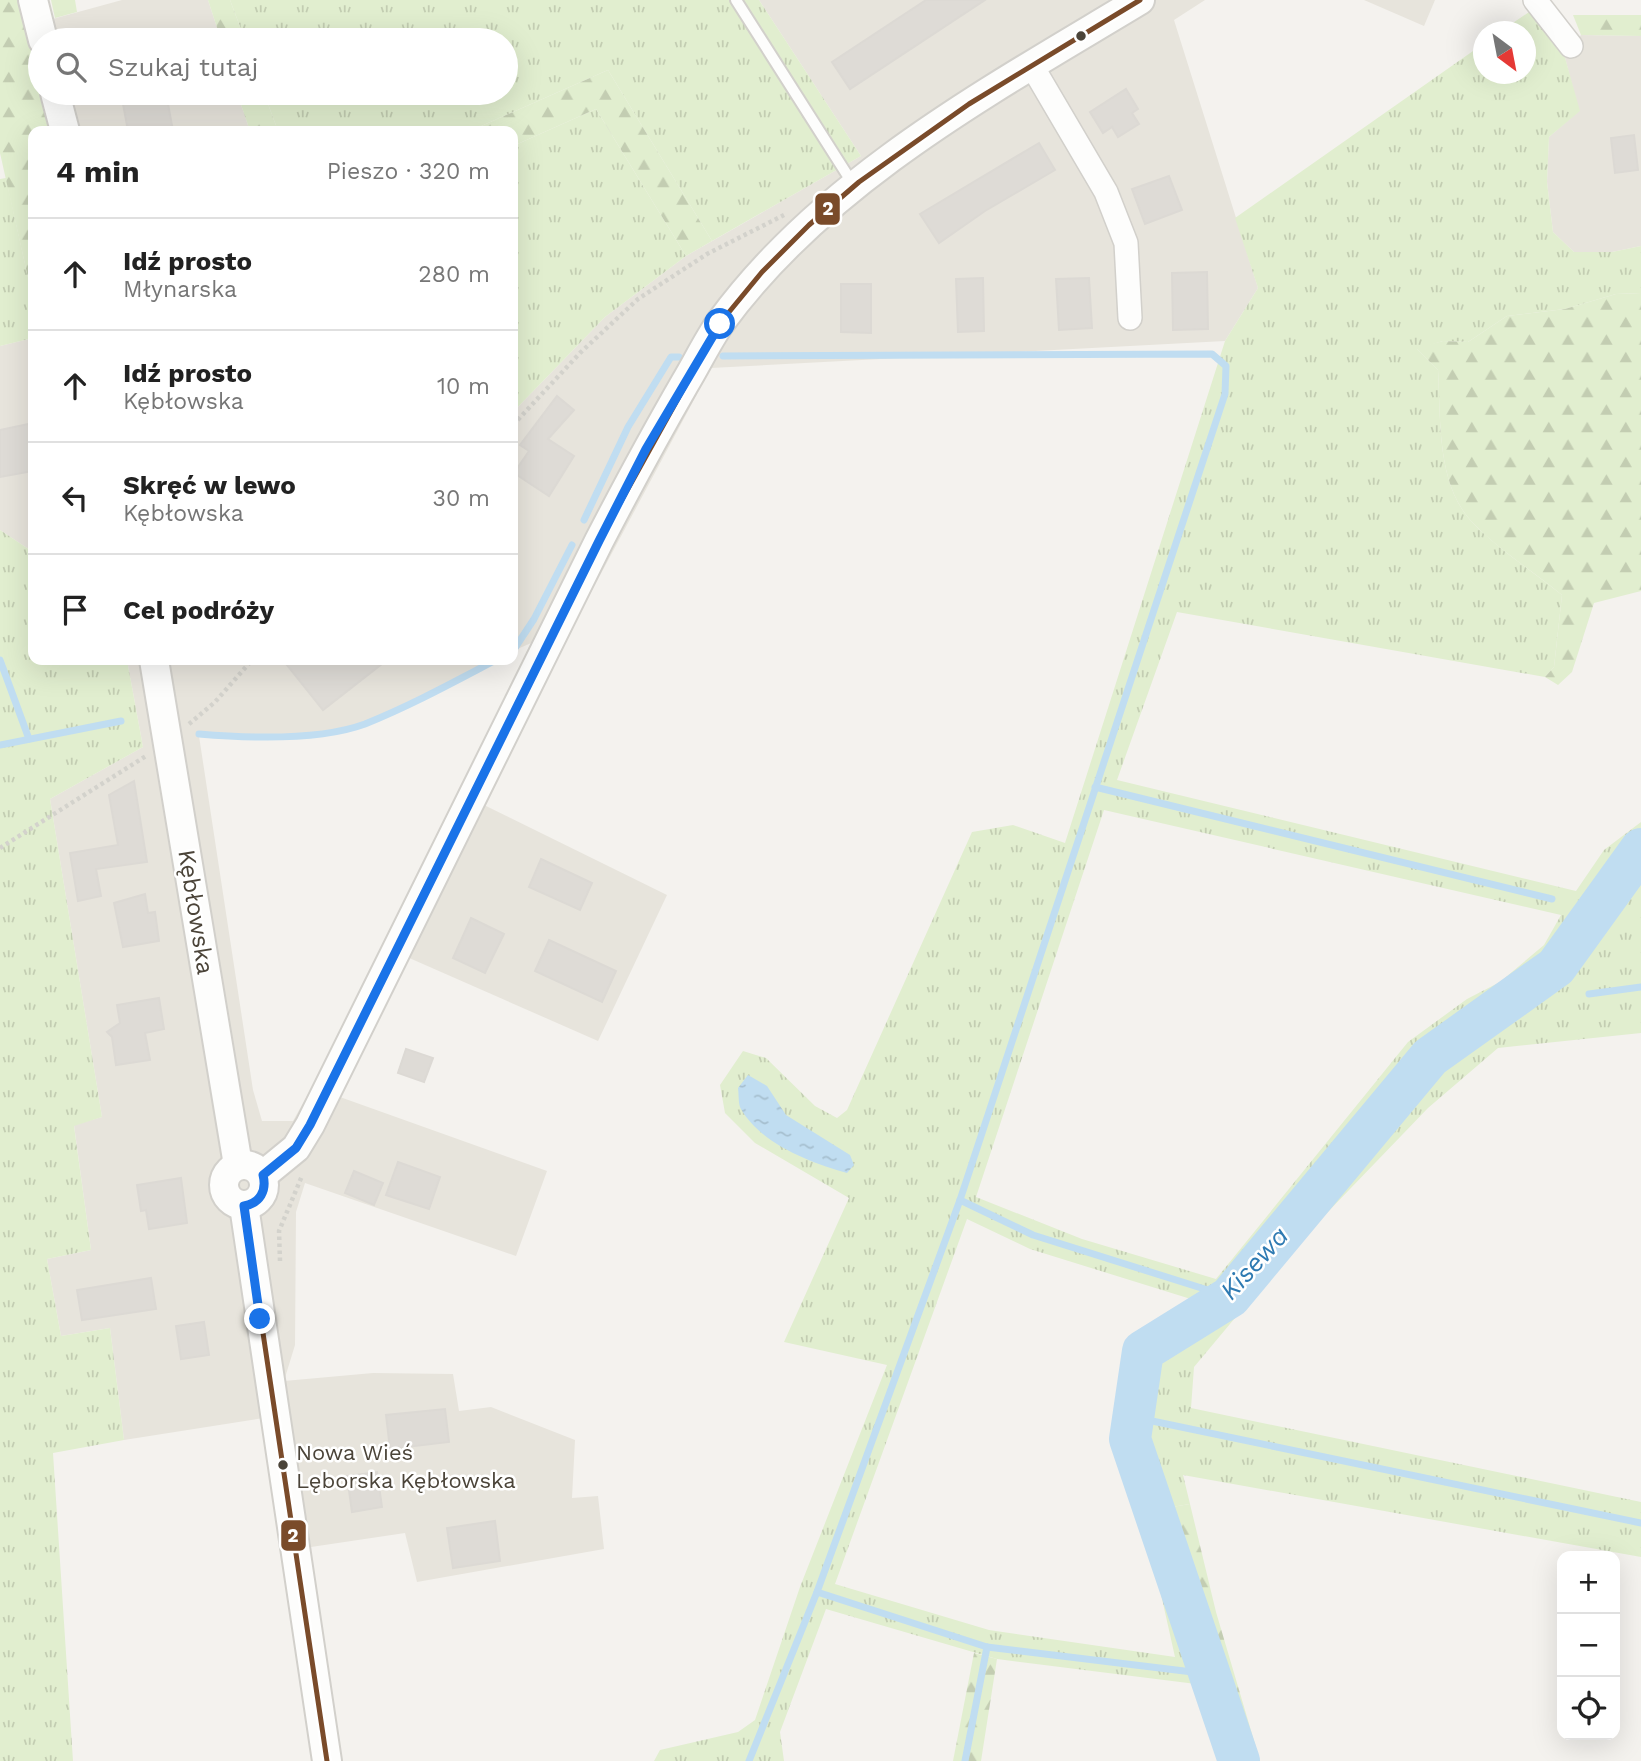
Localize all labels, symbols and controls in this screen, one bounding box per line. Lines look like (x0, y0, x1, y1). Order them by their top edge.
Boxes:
north arrow (1473, 21, 1536, 84)
search box (28, 28, 518, 105)
unlabelled marker (1074, 29, 1088, 43)
icon: search (52, 48, 90, 86)
text: Szukaj tutaj (108, 52, 258, 82)
text: 4 min (56, 154, 140, 189)
text: Pieszo · 320 m (327, 158, 490, 185)
line badge: 2 (814, 192, 841, 226)
text: 2 (822, 197, 834, 220)
text: Idź prosto (123, 246, 252, 276)
icon: ahead (56, 255, 94, 293)
text: 280 m (418, 261, 490, 288)
text: Młynarska (123, 276, 237, 303)
route start (704, 308, 735, 339)
text: Idź prosto (123, 358, 252, 388)
icon: ahead (56, 367, 94, 405)
text: 10 m (437, 373, 490, 400)
text: Kębłowska (123, 388, 244, 415)
text: Skręć w lewo (123, 470, 296, 500)
icon: left (56, 479, 94, 517)
text: 30 m (433, 485, 490, 512)
text: Kębłowska (123, 500, 244, 527)
icon: arrive (56, 591, 94, 629)
text: Cel podróży (123, 595, 274, 625)
street label: Kębłowska (172, 848, 220, 976)
water label: Kisewa (1214, 1220, 1294, 1306)
route end (244, 1303, 275, 1334)
place label: Nowa Wieś Lęborska Kębłowska (296, 1440, 516, 1493)
marker: Nowa Wieś Lęborska Kębłowska (276, 1458, 290, 1472)
line badge: 2 (280, 1519, 307, 1552)
text: 2 (287, 1524, 299, 1547)
map controls (1557, 1551, 1620, 1740)
button: + (1557, 1551, 1620, 1614)
button: − (1557, 1614, 1620, 1677)
button: locate (1557, 1677, 1620, 1740)

